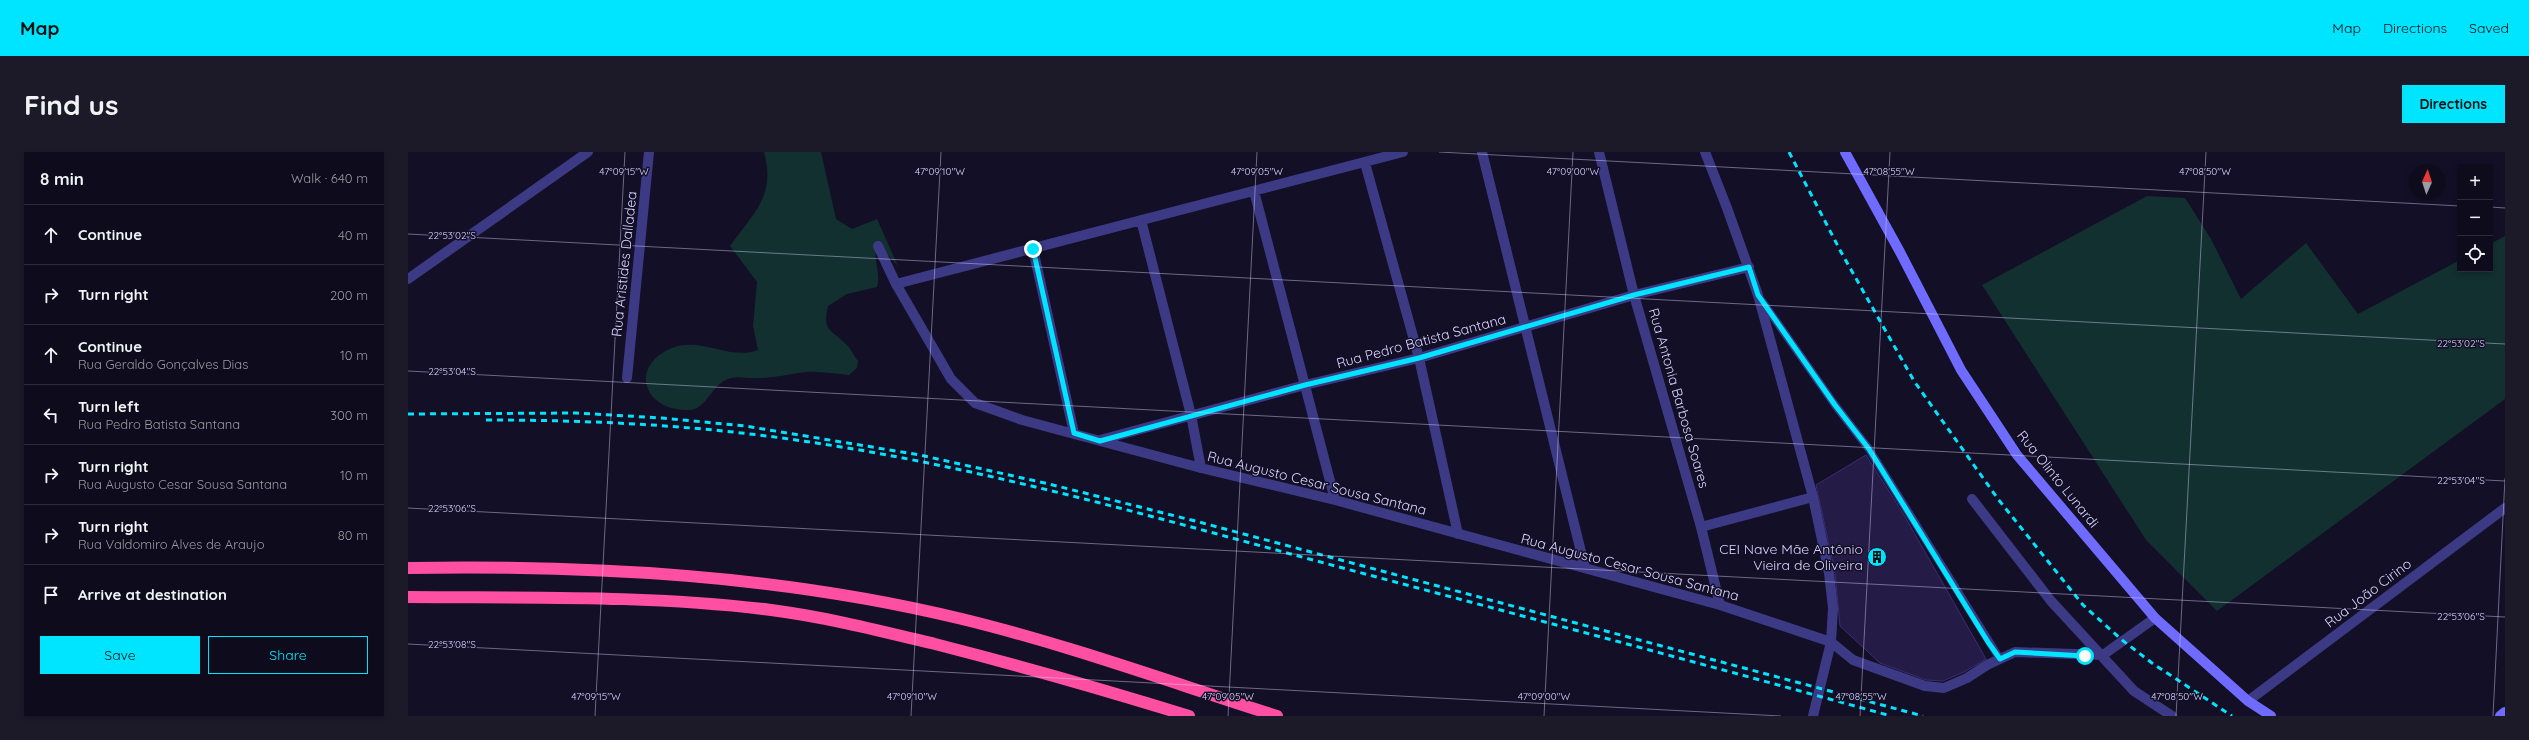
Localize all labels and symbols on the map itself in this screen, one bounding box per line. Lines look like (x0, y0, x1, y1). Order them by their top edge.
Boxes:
north arrow (2409, 164, 2445, 200)
text: 47°09'15"W (599, 165, 649, 178)
text: 47°09'10"W (915, 165, 965, 178)
text: 47°09'05"W (1231, 165, 1283, 178)
text: 47°09'00"W (1547, 165, 1599, 178)
text: 47°08'55"W (1863, 165, 1915, 178)
text: 47°08'50"W (2179, 165, 2231, 178)
street label: Rua Aristides Dalladea (607, 190, 641, 338)
text: 22°53'02"S (428, 229, 476, 242)
route end (1024, 240, 1042, 258)
street label: Rua Antonia Barbosa Soares (1645, 306, 1713, 490)
street label: Rua Pedro Batista Santana (1334, 310, 1508, 372)
text: 22°53'02"S (2437, 337, 2485, 350)
text: 22°53'04"S (428, 365, 476, 378)
street label: Rua Olinto Lunardi (2013, 427, 2103, 531)
street label: Rua Augusto Cesar Sousa Santana (1206, 447, 1428, 519)
text: 22°53'04"S (2437, 474, 2485, 487)
text: 22°53'06"S (428, 502, 476, 515)
street label: Rua Augusto Cesar Sousa Santana (1519, 529, 1741, 605)
place label: CEI Nave Mãe Antônio Vieira de Oliveira (1719, 540, 1863, 574)
building icon: CEI Nave Mãe Antônio Vieira de Oliveira (1866, 546, 1888, 568)
street label: Rua João Cirino (2321, 555, 2415, 631)
text: 22°53'06"S (2437, 610, 2485, 623)
text: 22°53'08"S (428, 638, 476, 651)
route start (2076, 647, 2094, 665)
text: 47°09'15"W (571, 690, 621, 703)
text: 47°09'10"W (887, 690, 937, 703)
text: 47°09'05"W (1202, 690, 1254, 703)
text: 47°09'00"W (1518, 690, 1570, 703)
text: 47°08'55"W (1835, 690, 1887, 703)
text: 47°08'50"W (2151, 690, 2203, 703)

